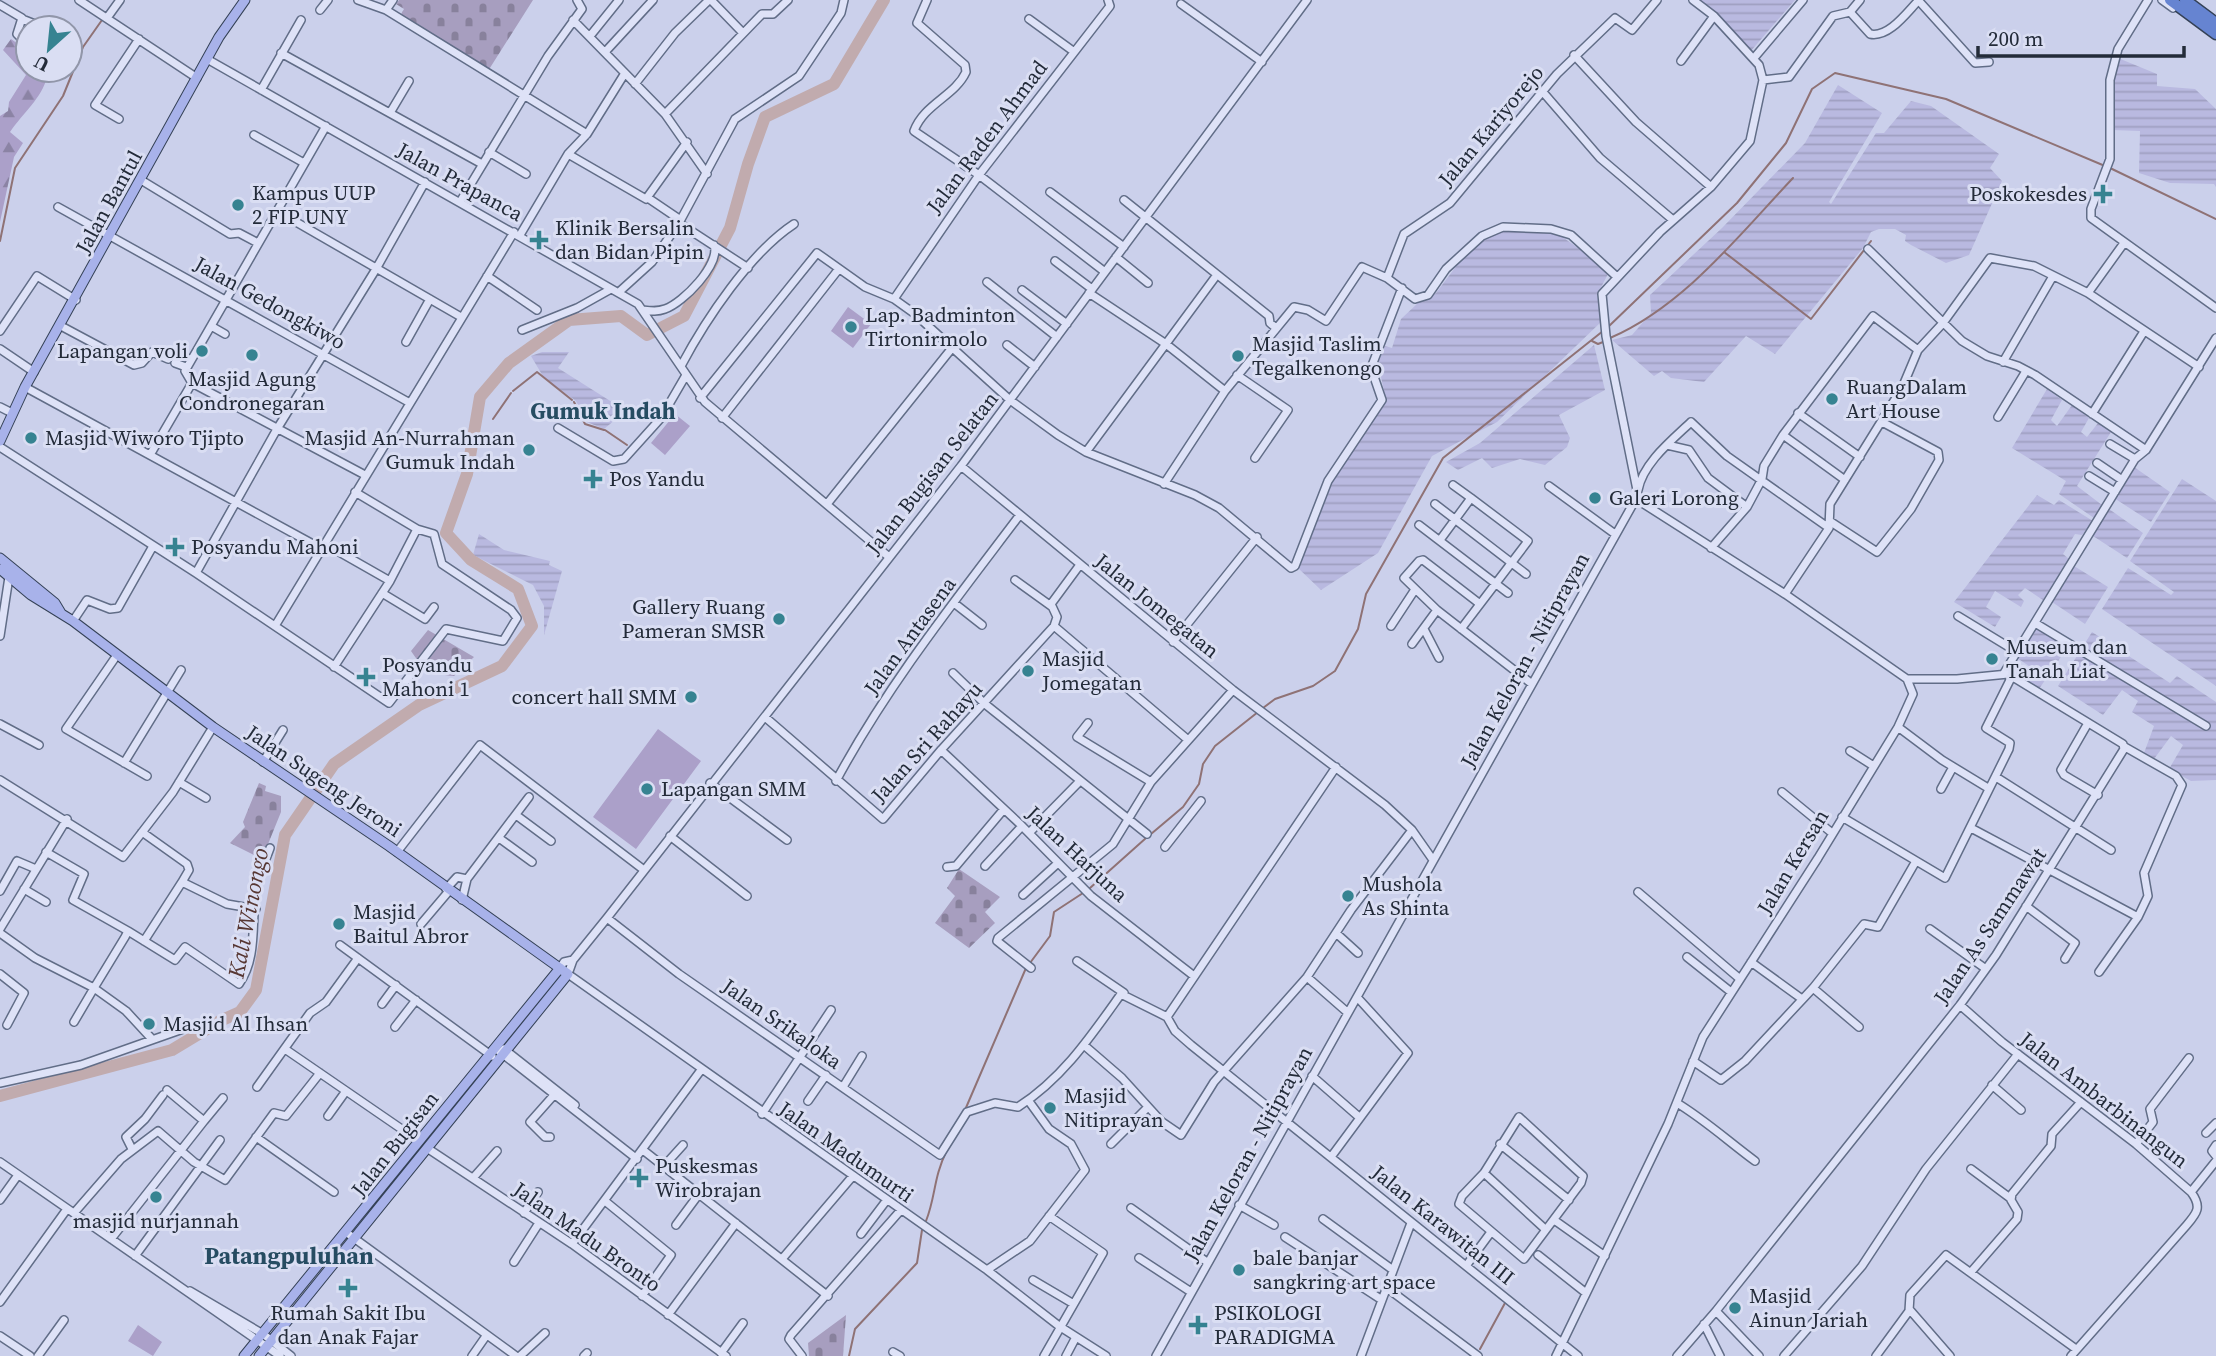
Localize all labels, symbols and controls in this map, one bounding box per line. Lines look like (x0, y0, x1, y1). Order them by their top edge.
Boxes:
north arrow (14, 14, 84, 84)
scale bar (1978, 14, 2184, 58)
text: 200 m (1988, 24, 2043, 53)
text: U (29, 49, 53, 79)
street label: Jalan Raden Ahmad (919, 54, 1054, 220)
street label: Jalan Kariyorejo (1431, 59, 1550, 193)
street label: Jalan Prapanca (391, 135, 529, 228)
street label: Jalan Bantul (68, 145, 149, 260)
place label: Kampus UUP 2 FIP UNY (252, 178, 375, 231)
place label: Poskokesdes (1970, 179, 2087, 208)
marker: Poskokesdes (2093, 184, 2113, 204)
marker: Kampus UUP 2 FIP UNY (230, 197, 246, 213)
place label: Klinik Bersalin dan Bidan Pipin (555, 213, 704, 266)
marker: Klinik Bersalin dan Bidan Pipin (529, 230, 549, 250)
street label: Jalan Gedongkiwo (189, 249, 351, 356)
place label: Lap. Badminton Tirtonirmolo (865, 300, 1016, 353)
marker: Lap. Badminton Tirtonirmolo (843, 319, 859, 335)
place label: Masjid Taslim Tegalkenongo (1252, 329, 1382, 382)
place label: Lapangan voli (57, 336, 188, 365)
marker: Lapangan voli (194, 343, 210, 359)
marker: Masjid Agung Condronegaran (244, 347, 260, 363)
marker: Masjid Taslim Tegalkenongo (1230, 348, 1246, 364)
place label: Masjid Agung Condronegaran (179, 364, 325, 417)
place label: RuangDalam Art House (1846, 372, 1967, 425)
street label: Jalan Bugisan Selatan (858, 385, 1005, 561)
marker: RuangDalam Art House (1824, 391, 1840, 407)
district label: Gumuk Indah (530, 395, 676, 427)
place label: Masjid Wiworo Tjipto (45, 423, 244, 452)
place label: Masjid An-Nurrahman Gumuk Indah (304, 423, 515, 476)
marker: Masjid Wiworo Tjipto (23, 430, 39, 446)
marker: Masjid An-Nurrahman Gumuk Indah (521, 442, 537, 458)
place label: Pos Yandu (609, 464, 705, 493)
marker: Pos Yandu (583, 469, 603, 489)
place label: Galeri Lorong (1609, 483, 1739, 512)
marker: Galeri Lorong (1587, 490, 1603, 506)
place label: Posyandu Mahoni (191, 532, 359, 561)
marker: Posyandu Mahoni (165, 537, 185, 557)
street label: Jalan Jomegatan (1088, 546, 1226, 665)
street label: Jalan Keloran - Nitiprayan (1453, 547, 1596, 774)
street label: Jalan Antasena (856, 570, 963, 701)
place label: Gallery Ruang Pameran SMSR (622, 592, 765, 645)
marker: Gallery Ruang Pameran SMSR (771, 611, 787, 627)
place label: Museum dan Tanah Liat (2006, 632, 2128, 685)
place label: Masjid Jomegatan (1041, 644, 1142, 697)
place label: Posyandu Mahoni 1 (382, 650, 472, 703)
marker: Museum dan Tanah Liat (1984, 651, 2000, 667)
marker: Masjid Jomegatan (1020, 663, 1036, 679)
marker: Posyandu Mahoni 1 (356, 667, 376, 687)
street label: Jalan Sri Rahayu (864, 675, 989, 809)
place label: concert hall SMM (511, 682, 677, 711)
marker: concert hall SMM (683, 689, 699, 705)
street label: Jalan Sugeng Jeroni (240, 717, 408, 844)
place label: Lapangan SMM (661, 774, 806, 803)
marker: Lapangan SMM (639, 781, 655, 797)
street label: Jalan Harjuna (1019, 798, 1135, 909)
street label: Jalan Kersan (1749, 804, 1835, 920)
street label: Jalan As Sammawat (1926, 842, 2053, 1010)
water label: Kali Winongo (220, 845, 276, 982)
place label: Mushola As Shinta (1362, 869, 1450, 922)
marker: Mushola As Shinta (1340, 888, 1356, 904)
place label: Masjid Baitul Abror (353, 897, 469, 950)
marker: Masjid Baitul Abror (331, 916, 347, 932)
street label: Jalan Srikaloka (716, 971, 848, 1076)
place label: Masjid Al Ihsan (163, 1009, 308, 1038)
marker: Masjid Al Ihsan (141, 1016, 157, 1032)
street label: Jalan Ambarbinangun (2013, 1024, 2195, 1175)
street label: Jalan Keloran - Nitiprayan (1176, 1041, 1319, 1268)
place label: Masjid Nitiprayan (1064, 1081, 1164, 1134)
street label: Jalan Bugisan (344, 1085, 445, 1203)
street label: Jalan Madumurti (772, 1094, 920, 1209)
marker: Masjid Nitiprayan (1042, 1100, 1058, 1116)
place label: Puskesmas Wirobrajan (655, 1151, 762, 1204)
street label: Jalan Karawitan III (1365, 1157, 1521, 1291)
marker: Puskesmas Wirobrajan (629, 1168, 649, 1188)
street label: Jalan Madu Bronto (507, 1174, 667, 1299)
marker: masjid nurjannah (148, 1189, 164, 1205)
place label: masjid nurjannah (73, 1206, 239, 1235)
district label: Patangpuluhan (204, 1239, 374, 1272)
place label: bale banjar sangkring art space (1253, 1243, 1436, 1296)
marker: bale banjar sangkring art space (1231, 1262, 1247, 1278)
marker: Rumah Sakit Ibu dan Anak Fajar (338, 1278, 358, 1298)
place label: Masjid Ainun Jariah (1749, 1281, 1868, 1334)
place label: Rumah Sakit Ibu dan Anak Fajar (270, 1298, 426, 1351)
place label: PSIKOLOGI PARADIGMA (1214, 1298, 1335, 1351)
marker: Masjid Ainun Jariah (1727, 1300, 1743, 1316)
marker: PSIKOLOGI PARADIGMA (1188, 1315, 1208, 1335)

